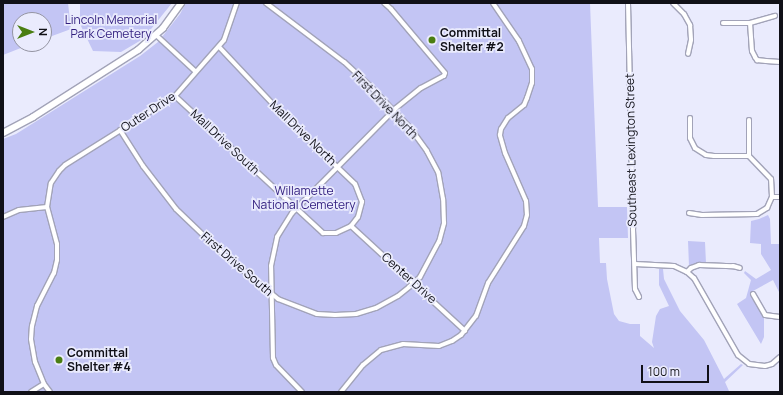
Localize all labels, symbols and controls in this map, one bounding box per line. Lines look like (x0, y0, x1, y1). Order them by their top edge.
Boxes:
north arrow (12, 12, 52, 52)
park label: Lincoln Memorial Park Cemetery (65, 13, 157, 41)
place label: Committal Shelter #2 (440, 26, 504, 54)
text: N (36, 28, 51, 36)
marker: Committal Shelter #2 (427, 35, 437, 45)
street label: First Drive North (349, 68, 421, 142)
street label: Southeast Lexington Street (622, 73, 640, 227)
street label: Outer Drive (118, 89, 178, 135)
street label: Mall Drive North (267, 98, 339, 168)
street label: Mall Drive South (188, 106, 262, 178)
park label: Willamette National Cemetery (252, 184, 356, 212)
street label: First Drive South (198, 229, 276, 299)
street label: Center Drive (379, 250, 439, 306)
place label: Committal Shelter #4 (67, 346, 131, 374)
marker: Committal Shelter #4 (54, 355, 64, 365)
scale bar (643, 357, 711, 383)
text: 100 m (648, 363, 680, 380)

